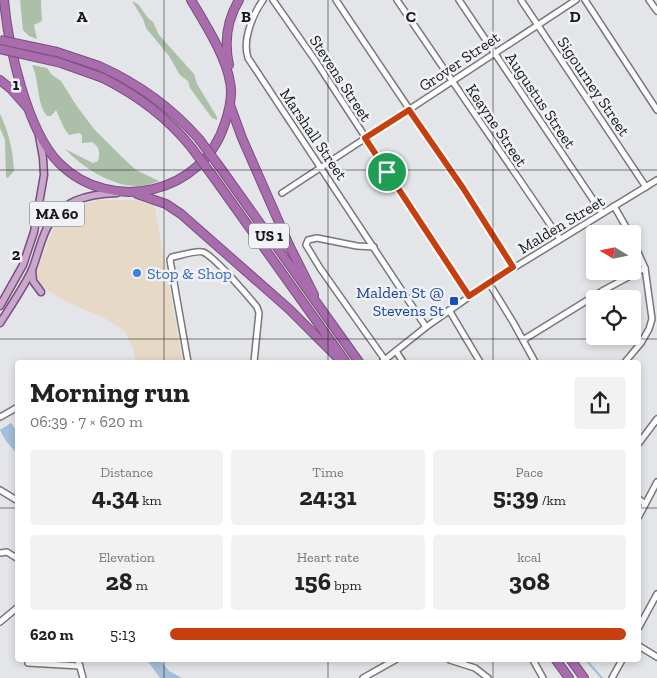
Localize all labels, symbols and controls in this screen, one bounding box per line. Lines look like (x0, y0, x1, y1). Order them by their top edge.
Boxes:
text: A (77, 7, 88, 26)
text: B (241, 7, 251, 26)
text: C (406, 7, 416, 26)
text: D (569, 7, 581, 26)
street label: Grover Street (415, 27, 503, 95)
street label: Stevens Street (306, 32, 376, 125)
street label: Sigourney Street (553, 33, 634, 140)
street label: Augustus Street (502, 49, 580, 152)
text: 1 (13, 75, 20, 94)
street label: Keayne Street (462, 80, 531, 170)
street label: Marshall Street (276, 85, 351, 184)
pin (366, 151, 408, 193)
icon: arrive (373, 158, 401, 186)
street label: Malden Street (515, 191, 608, 258)
road number: MA 60 (30, 202, 84, 226)
road number: US 1 (249, 224, 289, 248)
north arrow (586, 225, 641, 280)
map controls (586, 225, 641, 345)
text: 2 (12, 245, 21, 264)
place label: Stop & Shop (147, 264, 232, 283)
marker: Stop & Shop (131, 267, 143, 279)
place label: Malden St @ Stevens St (356, 283, 444, 320)
button: locate (586, 290, 641, 345)
marker: Malden St @ Stevens St (448, 295, 460, 307)
text: Morning run (30, 376, 190, 409)
button: share (574, 377, 626, 429)
text: 06:39 · 7 × 620 m (30, 412, 143, 431)
text: Distance (100, 464, 153, 481)
text: Time (312, 464, 344, 481)
text: Pace (515, 464, 543, 481)
text: 4.34 (92, 481, 139, 511)
text: 24:31 (299, 481, 357, 511)
text: 5:39 (493, 481, 539, 511)
text: km (139, 492, 162, 509)
text: /km (539, 492, 566, 509)
text: Elevation (98, 549, 155, 566)
text: Heart rate (297, 549, 359, 566)
text: kcal (517, 549, 541, 566)
text: 28 (106, 566, 132, 596)
text: 156 (294, 566, 331, 596)
text: 308 (509, 566, 550, 596)
text: m (132, 577, 148, 594)
text: bpm (331, 577, 361, 594)
text: 620 m (30, 625, 73, 644)
text: 5:13 (110, 625, 136, 644)

